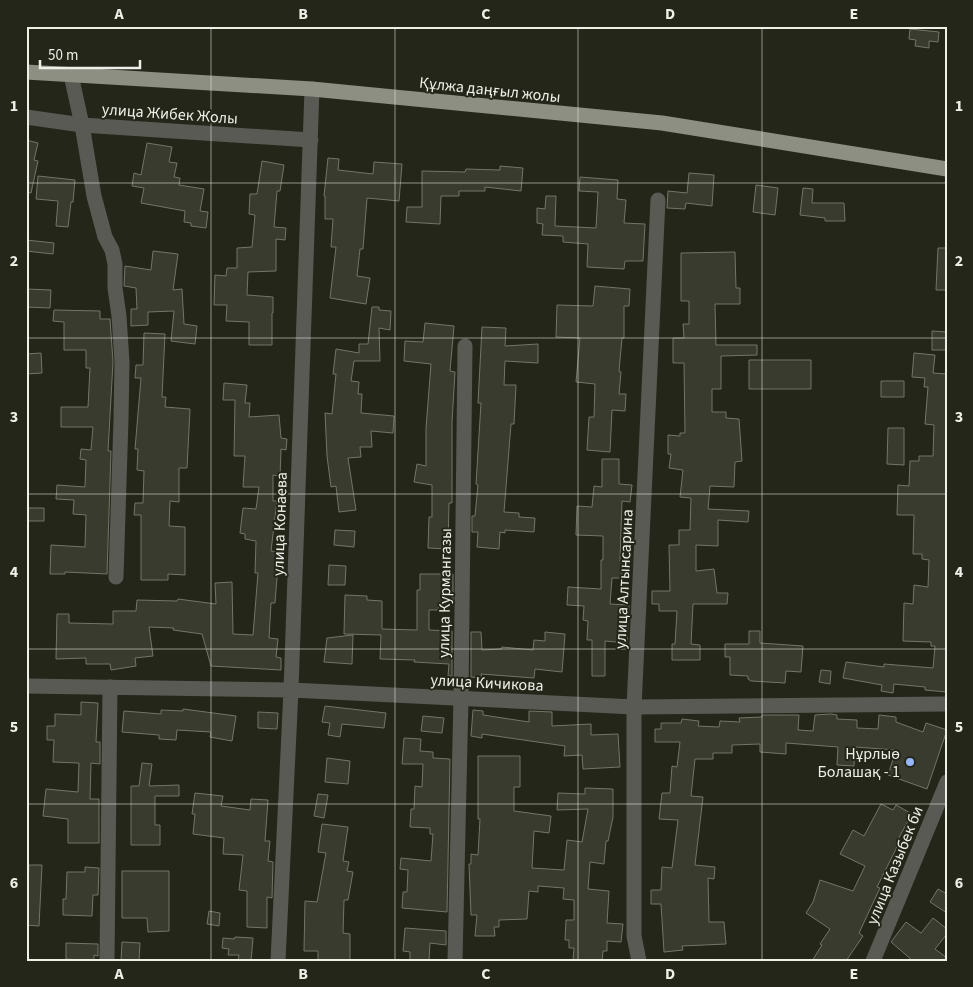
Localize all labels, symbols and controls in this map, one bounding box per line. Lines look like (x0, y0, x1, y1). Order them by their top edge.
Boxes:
text: A (113, 3, 124, 25)
text: B (298, 3, 308, 25)
text: C (481, 3, 491, 25)
text: D (665, 3, 675, 25)
text: E (850, 3, 858, 25)
scale bar (40, 38, 140, 70)
text: 50 m (48, 45, 78, 66)
street label: Құлжа даңғыл жолы (418, 72, 562, 108)
text: 1 (10, 95, 18, 117)
text: 1 (955, 95, 963, 117)
street label: улица Жибек Жолы (101, 98, 239, 130)
text: 2 (10, 250, 18, 272)
text: 2 (955, 250, 963, 272)
text: 3 (10, 406, 18, 428)
text: 3 (955, 406, 963, 428)
street label: улица Конаева (267, 472, 293, 576)
street label: улица Алтынсарина (609, 509, 639, 650)
street label: улица Курмангазы (433, 528, 457, 658)
text: 4 (10, 561, 19, 583)
text: 4 (955, 561, 964, 583)
street label: улица Кичикова (430, 669, 544, 697)
text: 5 (10, 716, 18, 738)
text: 5 (955, 716, 963, 738)
place label: Нұрлыө Болашақ - 1 (818, 743, 900, 783)
marker: Нұрлыө Болашақ - 1 (904, 756, 916, 768)
street label: улица Казыбек би (861, 803, 929, 928)
text: 6 (10, 872, 18, 894)
text: 6 (955, 872, 963, 894)
text: A (113, 963, 124, 985)
text: B (298, 963, 308, 985)
text: C (481, 963, 491, 985)
text: D (665, 963, 675, 985)
text: E (850, 963, 858, 985)

